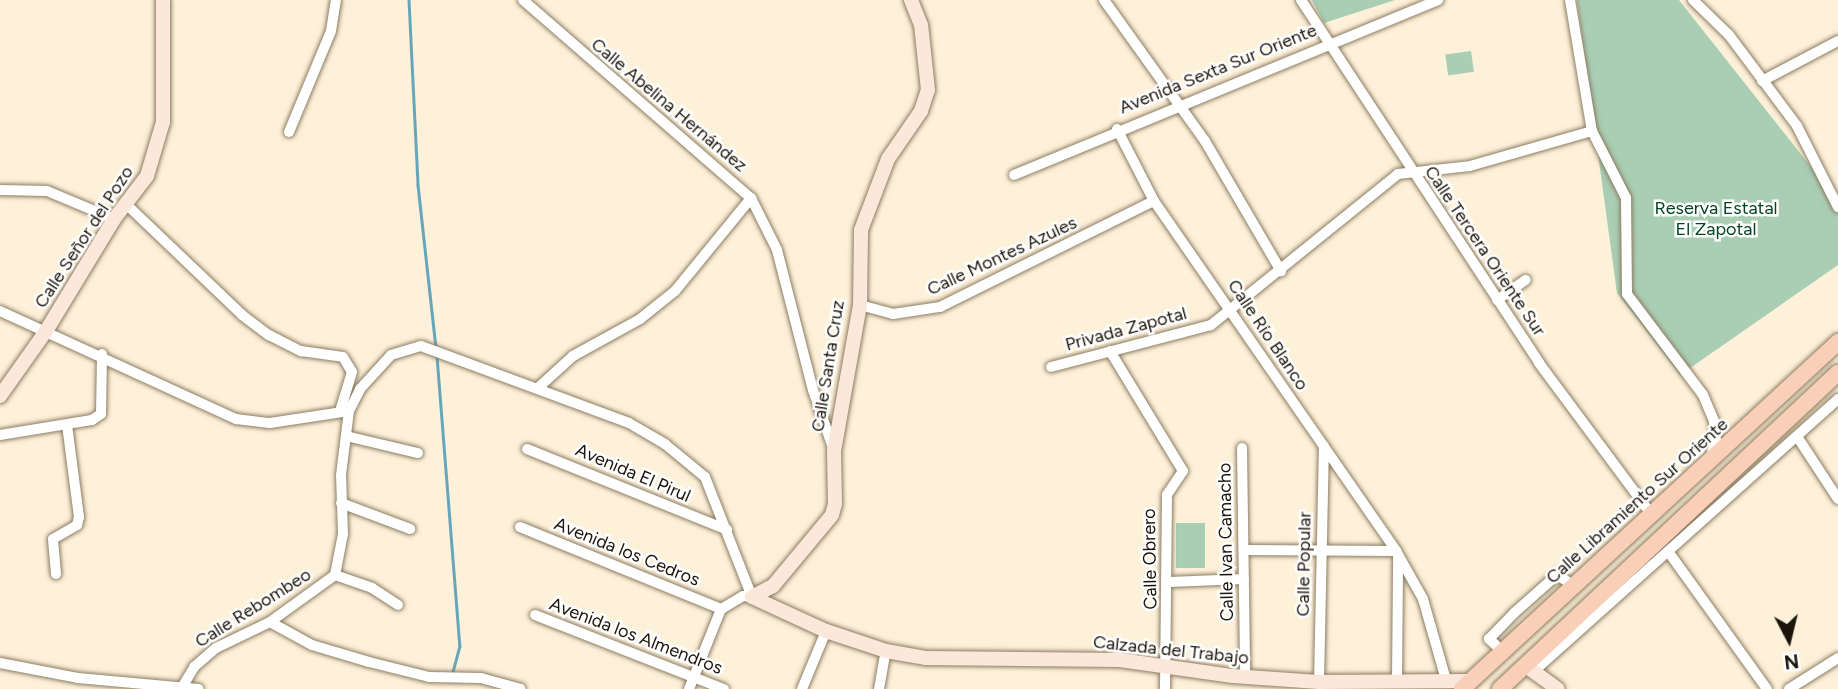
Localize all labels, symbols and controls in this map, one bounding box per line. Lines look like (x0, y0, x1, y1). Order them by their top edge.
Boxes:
street label: Avenida Sexta Sur Oriente (1116, 19, 1320, 119)
street label: Calle Abelina Hernández (587, 34, 751, 176)
street label: Calle Señor del Pozo (30, 162, 138, 312)
street label: Calle Tercera Oriente Sur (1420, 162, 1550, 340)
park label: Reserva Estatal El Zapotal (1654, 198, 1778, 241)
street label: Calle Montes Azules (924, 212, 1080, 300)
street label: Calle Río Blanco (1223, 275, 1313, 395)
street label: Calle Santa Cruz (807, 299, 849, 433)
street label: Privada Zapotal (1063, 302, 1189, 356)
street label: Calle Libramiento Sur Oriente (1542, 414, 1732, 588)
street label: Avenida El Pirul (572, 439, 694, 507)
street label: Calle Ivan Camacho (1214, 462, 1238, 622)
street label: Calle Obrero (1138, 508, 1162, 610)
street label: Calle Popular (1292, 511, 1316, 617)
street label: Avenida los Cedros (551, 513, 703, 591)
street label: Calle Rebombeo (191, 564, 315, 652)
street label: Avenida los Almendros (547, 593, 725, 679)
north arrow (1754, 605, 1824, 675)
street label: Calzada del Trabajo (1092, 631, 1250, 669)
text: N (1783, 649, 1800, 674)

